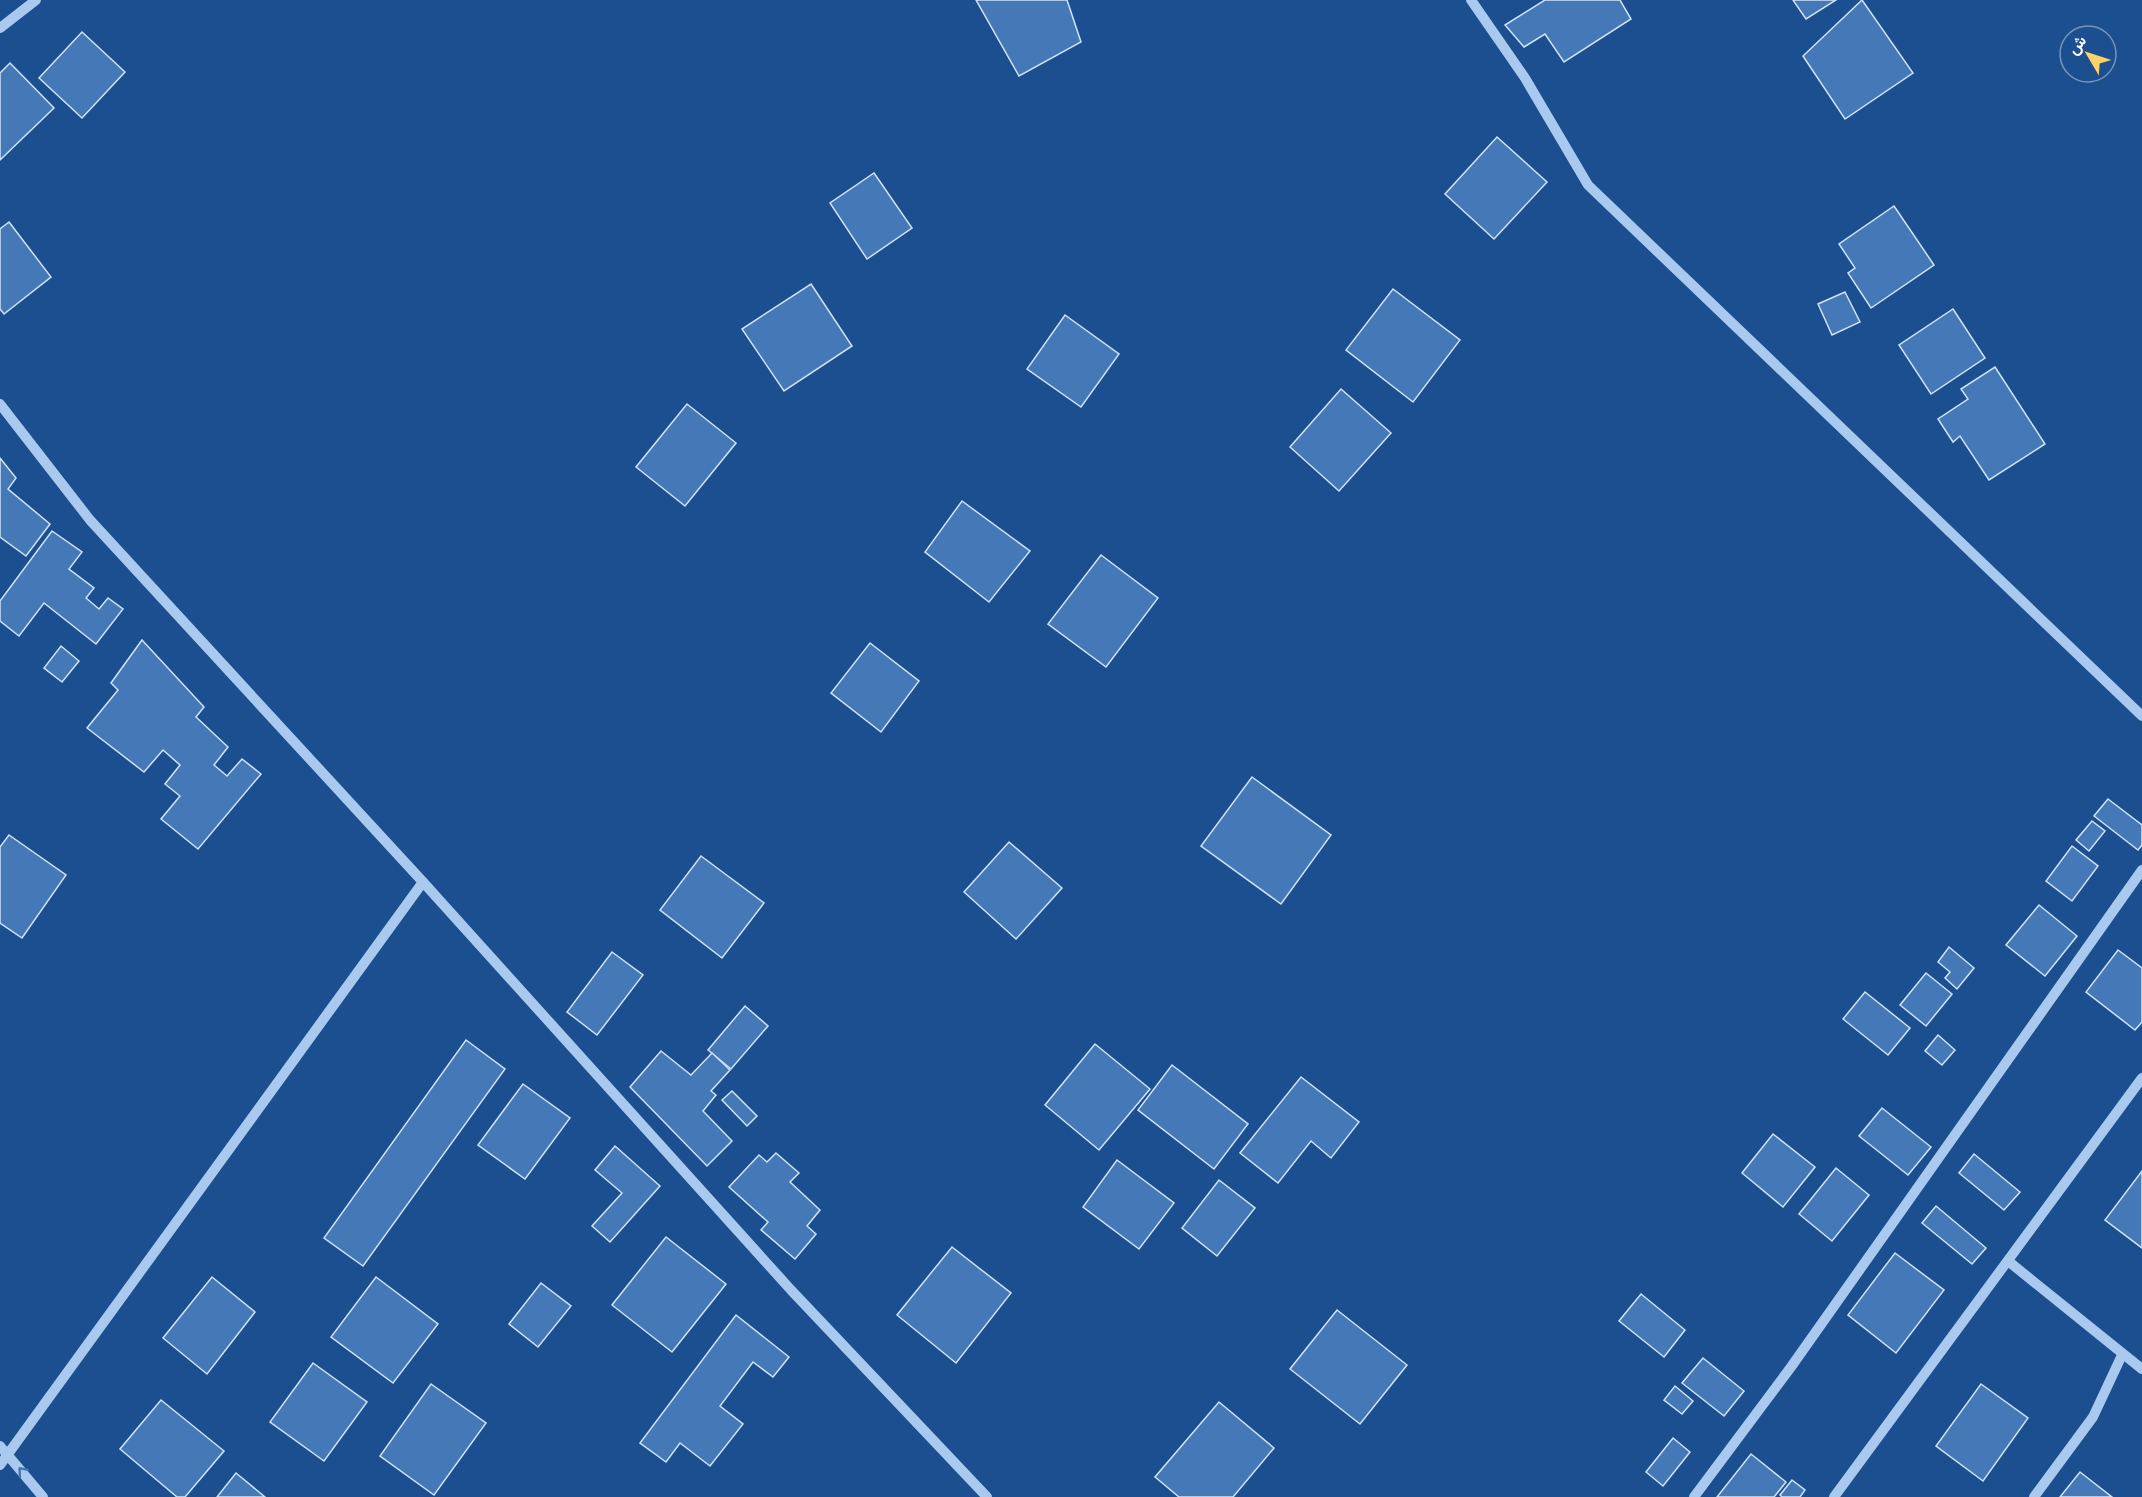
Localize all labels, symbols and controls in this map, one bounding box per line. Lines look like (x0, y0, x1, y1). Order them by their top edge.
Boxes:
north arrow (2058, 24, 2118, 84)
text: ش (2063, 31, 2090, 58)
one-way arrow (18, 1467, 29, 1478)

